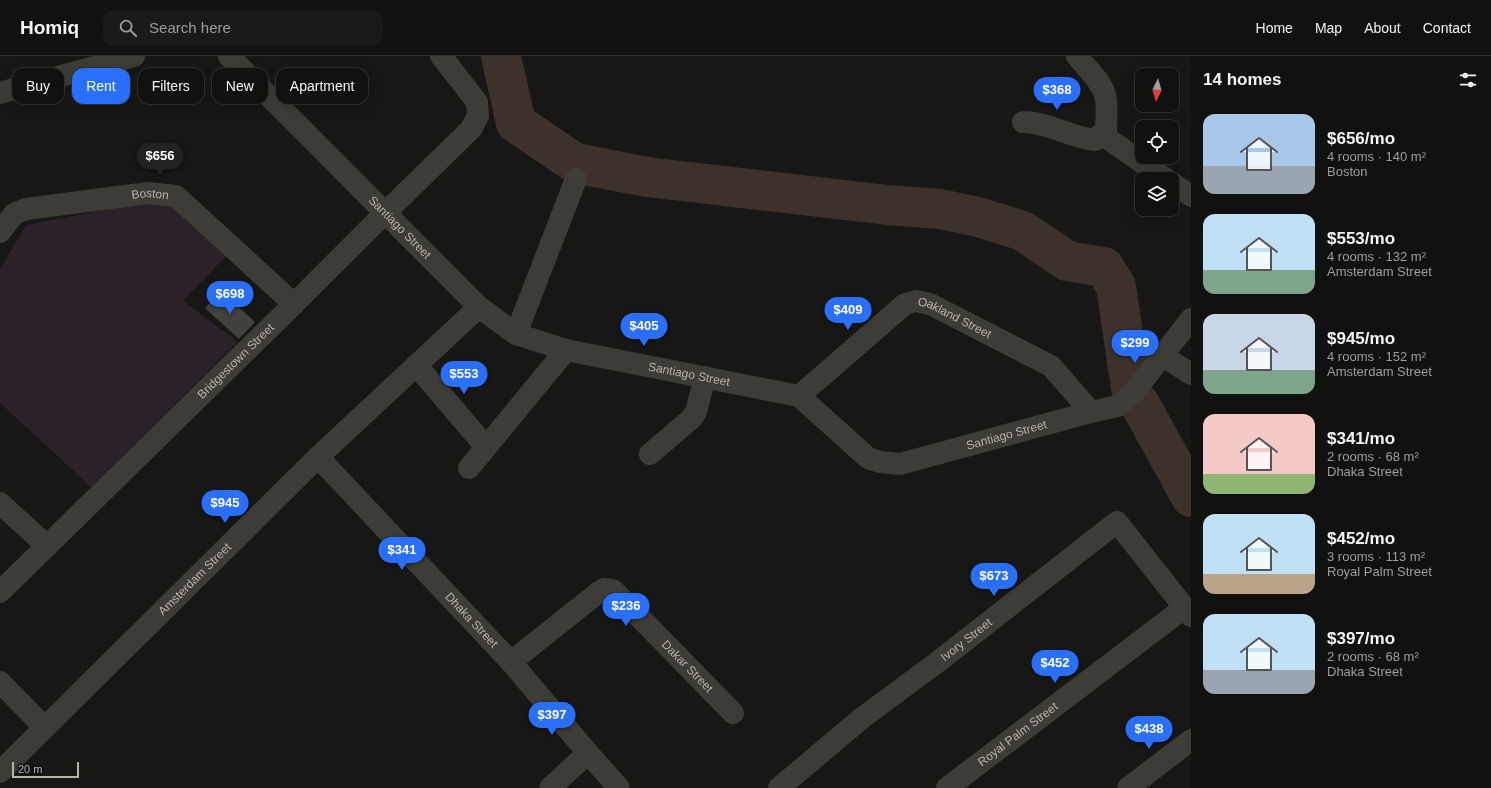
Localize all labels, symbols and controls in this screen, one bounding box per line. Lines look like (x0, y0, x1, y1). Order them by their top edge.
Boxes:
search box (103, 10, 383, 46)
text: Homiq (20, 17, 79, 38)
icon: search (117, 17, 139, 39)
text: Search here (149, 19, 231, 36)
text: Home (1256, 20, 1293, 36)
text: Map (1315, 20, 1342, 36)
text: About (1364, 20, 1401, 36)
text: Contact (1423, 20, 1471, 36)
chip: Buy (12, 68, 64, 104)
chip: Rent (72, 68, 130, 104)
chip: Filters (138, 68, 204, 104)
chip: New (212, 68, 268, 104)
chip: Apartment (276, 68, 368, 104)
north arrow (1135, 68, 1179, 112)
map controls (1135, 68, 1179, 216)
icon: filters (1457, 69, 1479, 91)
text: 14 homes (1203, 70, 1281, 89)
pin: $368 (1033, 77, 1081, 111)
text: $368 (1043, 82, 1071, 97)
button: locate (1135, 120, 1179, 164)
text: $656/mo (1327, 129, 1395, 148)
icon: home (1235, 130, 1283, 178)
pin: $656 (136, 143, 184, 177)
text: $656 (146, 148, 174, 163)
text: 4 rooms · 140 m² (1327, 149, 1426, 164)
text: Boston (1327, 164, 1367, 179)
button: layers (1135, 172, 1179, 216)
street label: Boston (131, 186, 169, 202)
street label: Santiago Street (366, 193, 434, 262)
text: $553/mo (1327, 229, 1395, 248)
icon: home (1235, 230, 1283, 278)
text: 4 rooms · 132 m² (1327, 249, 1426, 264)
text: Amsterdam Street (1327, 264, 1432, 279)
pin: $698 (206, 281, 254, 315)
text: $698 (216, 286, 244, 301)
street label: Oakland Street (917, 295, 994, 342)
pin: $409 (824, 297, 872, 331)
text: $409 (834, 302, 862, 317)
pin: $405 (620, 313, 668, 347)
text: $405 (630, 318, 658, 333)
street label: Bridgestown Street (195, 320, 277, 402)
text: $945/mo (1327, 329, 1395, 348)
pin: $299 (1111, 330, 1159, 364)
icon: home (1235, 330, 1283, 378)
text: $299 (1121, 335, 1149, 350)
text: 4 rooms · 152 m² (1327, 349, 1426, 364)
street label: Santiago Street (647, 359, 732, 389)
pin: $553 (440, 361, 488, 395)
text: Amsterdam Street (1327, 364, 1432, 379)
text: $553 (450, 366, 478, 381)
street label: Santiago Street (965, 417, 1049, 453)
text: $341/mo (1327, 429, 1395, 448)
icon: home (1235, 430, 1283, 478)
text: 2 rooms · 68 m² (1327, 449, 1419, 464)
text: Dhaka Street (1327, 464, 1403, 479)
pin: $945 (201, 490, 249, 524)
text: $945 (211, 495, 239, 510)
text: $452/mo (1327, 529, 1395, 548)
icon: home (1235, 530, 1283, 578)
pin: $341 (378, 537, 426, 571)
street label: Amsterdam Street (155, 540, 234, 618)
text: $341 (388, 542, 416, 557)
text: 3 rooms · 113 m² (1327, 549, 1425, 564)
pin: $673 (970, 563, 1018, 597)
text: Royal Palm Street (1327, 564, 1432, 579)
text: $673 (980, 568, 1008, 583)
street label: Dhaka Street (442, 590, 501, 651)
pin: $236 (602, 593, 650, 627)
text: $236 (612, 598, 640, 613)
street label: Ivory Street (938, 615, 995, 664)
text: $397/mo (1327, 629, 1395, 648)
icon: home (1235, 630, 1283, 678)
street label: Dakar Street (659, 637, 717, 696)
text: 2 rooms · 68 m² (1327, 649, 1419, 664)
pin: $452 (1031, 650, 1079, 684)
text: $452 (1041, 655, 1069, 670)
text: Dhaka Street (1327, 664, 1403, 679)
street label: Royal Palm Street (975, 699, 1061, 769)
pin: $397 (528, 702, 576, 736)
text: $397 (538, 707, 566, 722)
pin: $438 (1125, 716, 1173, 750)
text: $438 (1135, 721, 1163, 736)
scale bar (12, 760, 79, 779)
text: 20 m (18, 763, 42, 775)

